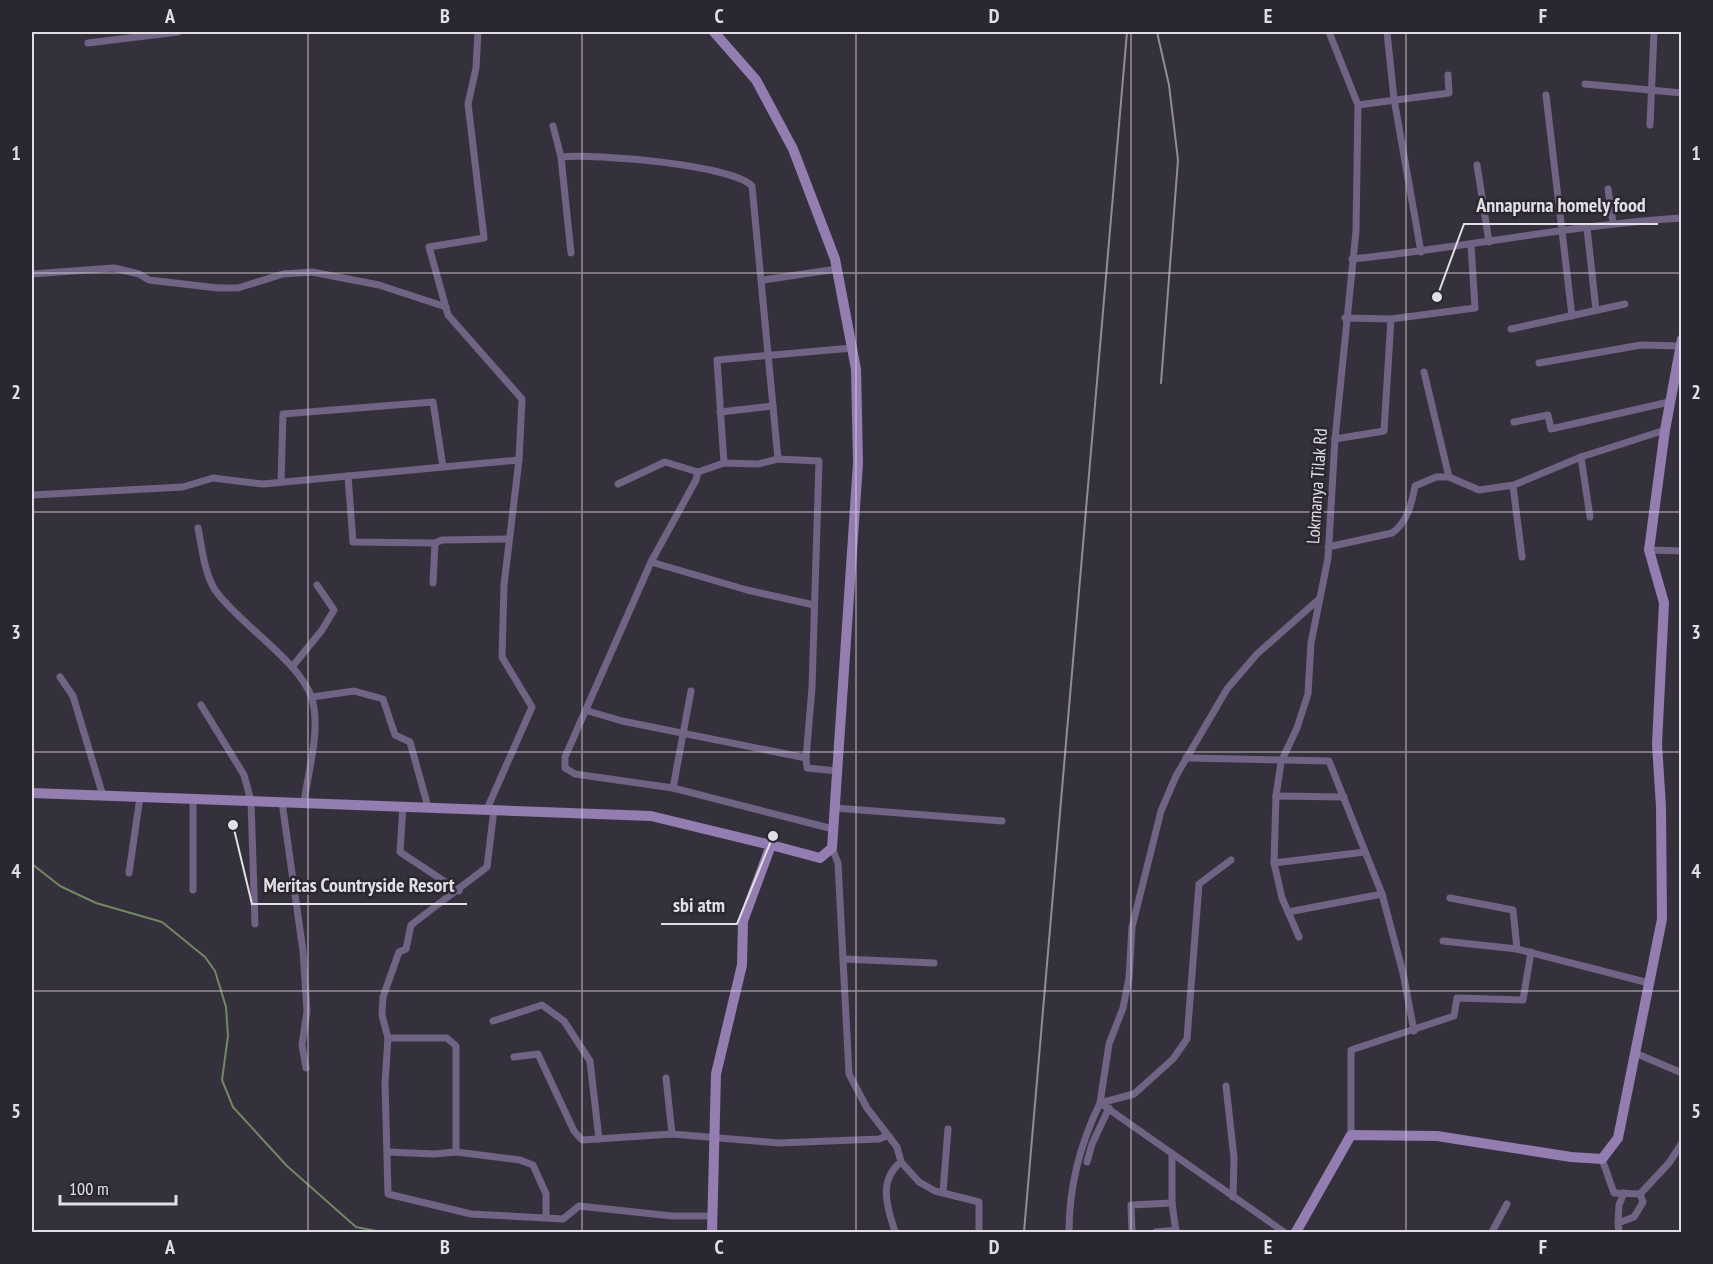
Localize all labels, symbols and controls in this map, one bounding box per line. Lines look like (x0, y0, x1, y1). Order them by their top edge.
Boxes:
text: A (164, 3, 176, 29)
text: B (440, 3, 450, 29)
text: C (714, 3, 724, 29)
text: D (989, 3, 1000, 29)
text: E (1264, 3, 1272, 29)
text: F (1539, 3, 1547, 29)
text: 1 (11, 140, 21, 166)
text: 1 (1691, 140, 1701, 166)
callout: Annapurna homely food (1464, 186, 1658, 224)
text: Annapurna homely food (1475, 192, 1646, 218)
text: 2 (11, 379, 21, 405)
text: 2 (1691, 379, 1701, 405)
street label: Lokmanya Tilak Rd (1301, 427, 1332, 544)
text: 3 (11, 619, 21, 645)
text: 3 (1691, 619, 1701, 645)
text: 4 (11, 858, 21, 884)
text: 4 (1691, 858, 1701, 884)
callout: Meritas Countryside Resort (252, 866, 467, 904)
text: Meritas Countryside Resort (263, 872, 455, 898)
callout: sbi atm (661, 886, 737, 924)
text: sbi atm (673, 892, 725, 918)
text: 5 (11, 1098, 21, 1124)
text: 5 (1691, 1098, 1701, 1124)
scale bar (60, 1168, 176, 1206)
text: 100 m (69, 1177, 109, 1200)
text: A (164, 1234, 176, 1260)
text: B (440, 1234, 450, 1260)
text: C (714, 1234, 724, 1260)
text: D (989, 1234, 1000, 1260)
text: E (1264, 1234, 1272, 1260)
text: F (1539, 1234, 1547, 1260)

